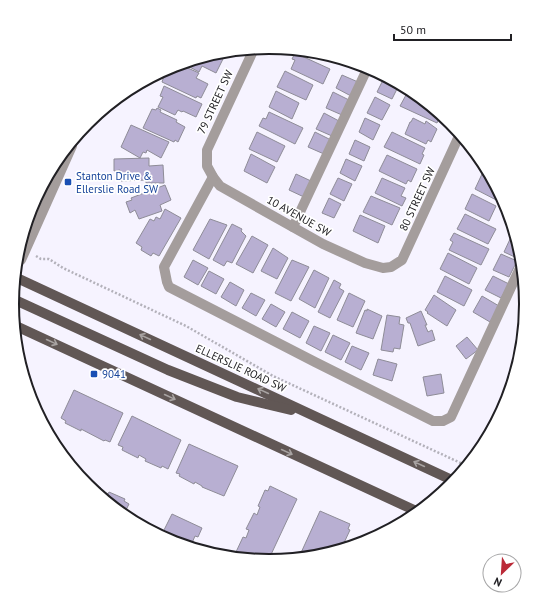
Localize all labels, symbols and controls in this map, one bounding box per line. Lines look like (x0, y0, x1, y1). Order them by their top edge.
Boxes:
scale bar (394, 16, 511, 42)
text: 50 m (400, 22, 426, 37)
street label: 79 STREET SW (194, 67, 236, 136)
street label: 80 STREET SW (396, 164, 438, 233)
place label: Stanton Drive & Ellerslie Road SW (76, 169, 159, 196)
marker: Stanton Drive & Ellerslie Road SW (63, 177, 73, 187)
street label: 10 AVENUE SW (265, 193, 334, 240)
one-way arrow (140, 333, 152, 340)
one-way arrow (45, 339, 57, 346)
street label: ELLERSLIE ROAD SW (194, 341, 289, 395)
place label: 9041 (102, 367, 126, 381)
marker: 9041 (89, 369, 99, 379)
one-way arrow (257, 387, 269, 395)
one-way arrow (163, 394, 175, 401)
one-way arrow (281, 449, 293, 456)
one-way arrow (413, 460, 425, 467)
north arrow (482, 553, 522, 593)
text: N (492, 574, 504, 590)

